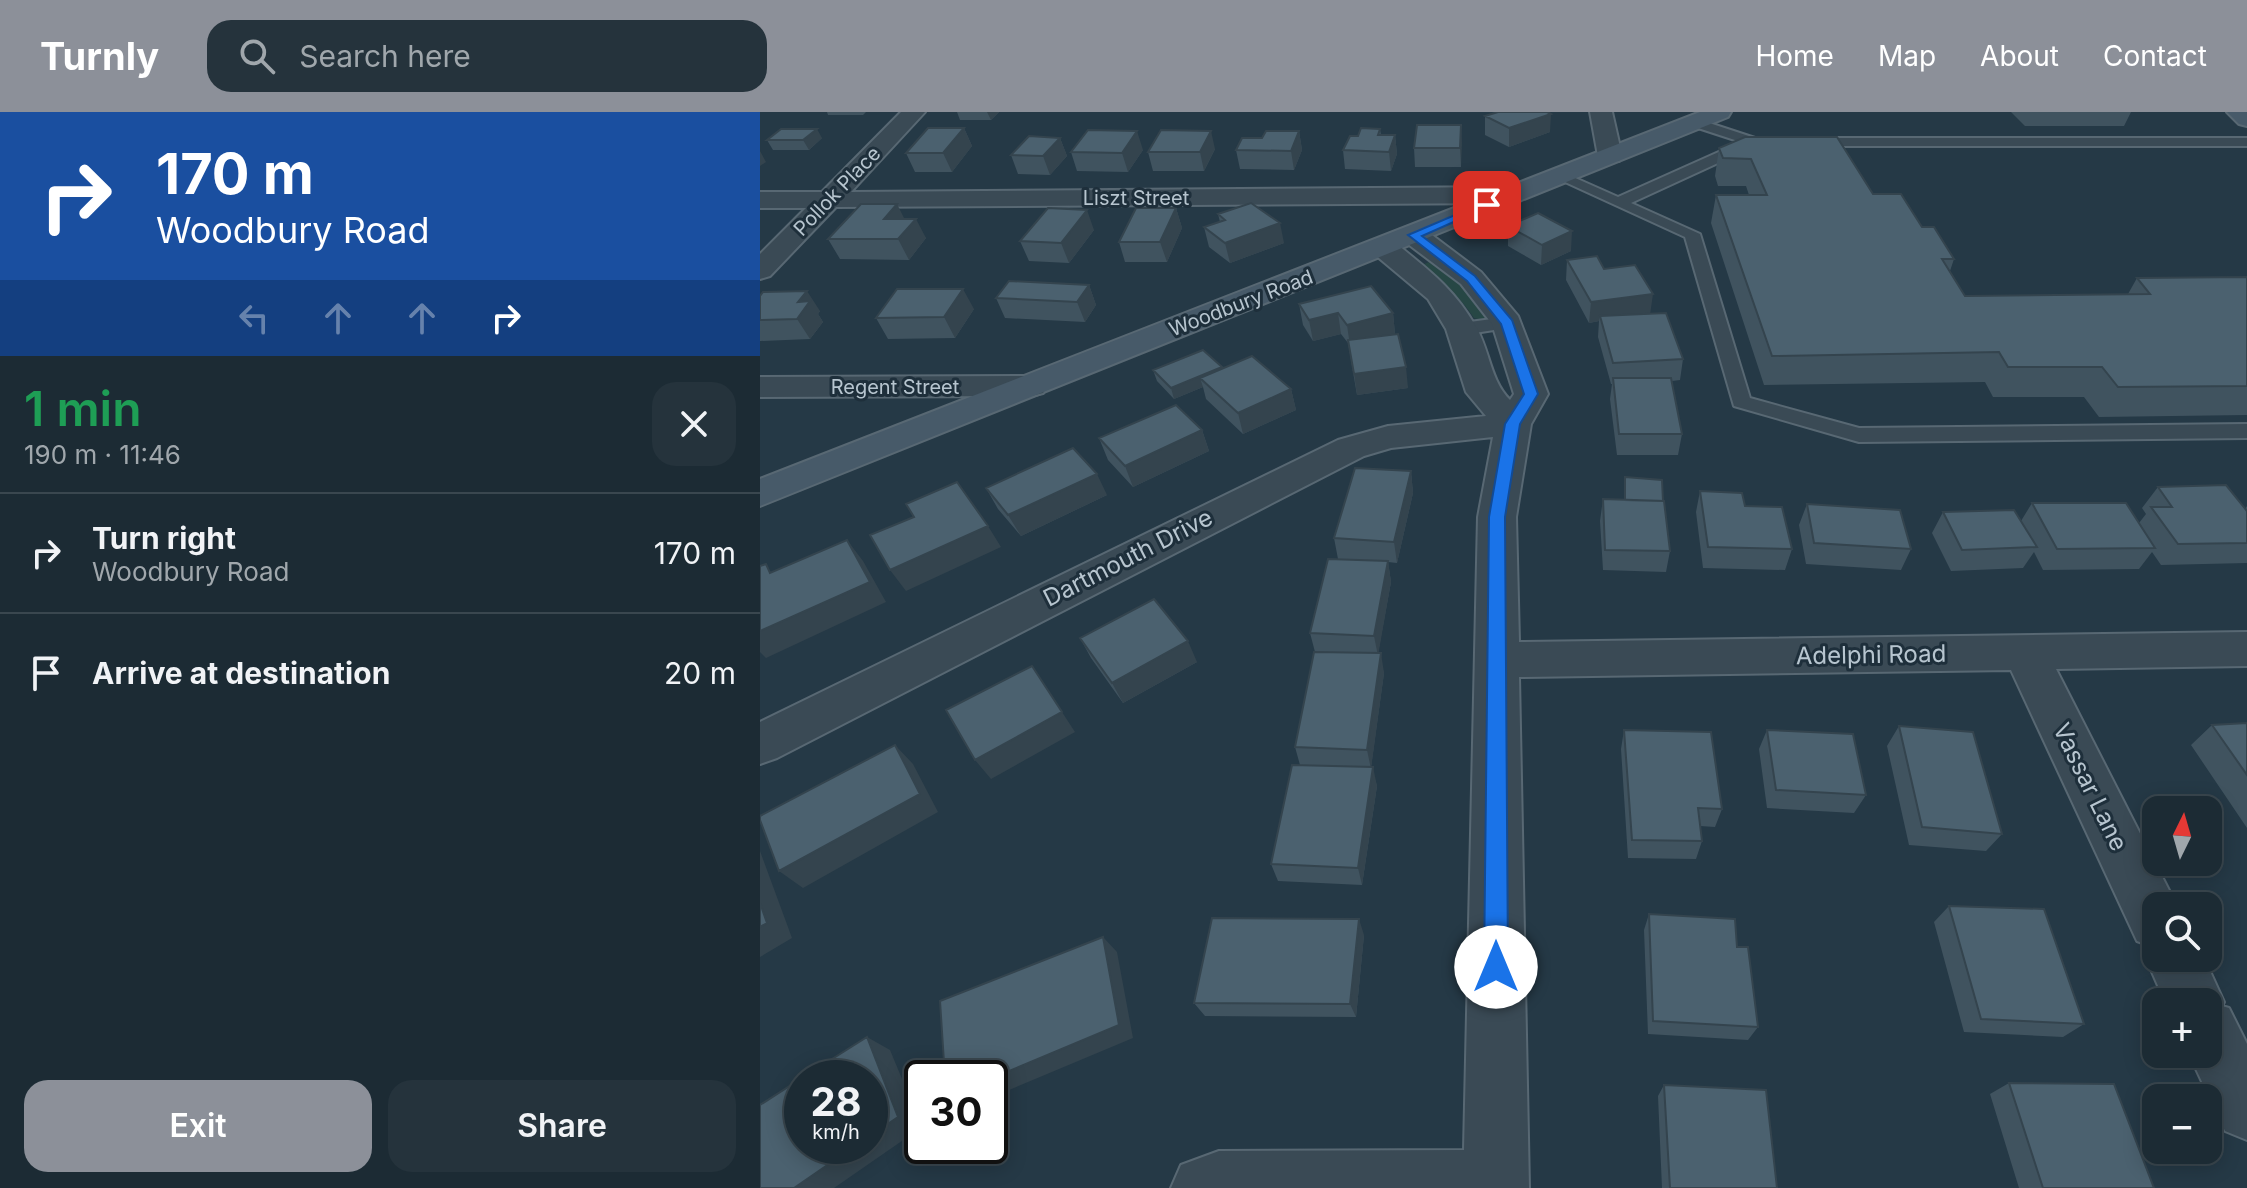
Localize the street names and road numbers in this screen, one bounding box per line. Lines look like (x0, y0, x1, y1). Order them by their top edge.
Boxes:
street label: Pollok Place (788, 141, 886, 241)
street label: Liszt Street (1083, 186, 1190, 210)
street label: Woodbury Road (1166, 265, 1316, 341)
street label: Regent Street (831, 375, 960, 399)
street label: Dartmouth Drive (1038, 502, 1217, 613)
street label: Adelphi Road (1796, 639, 1946, 670)
street label: Vassar Lane (2047, 718, 2134, 855)

